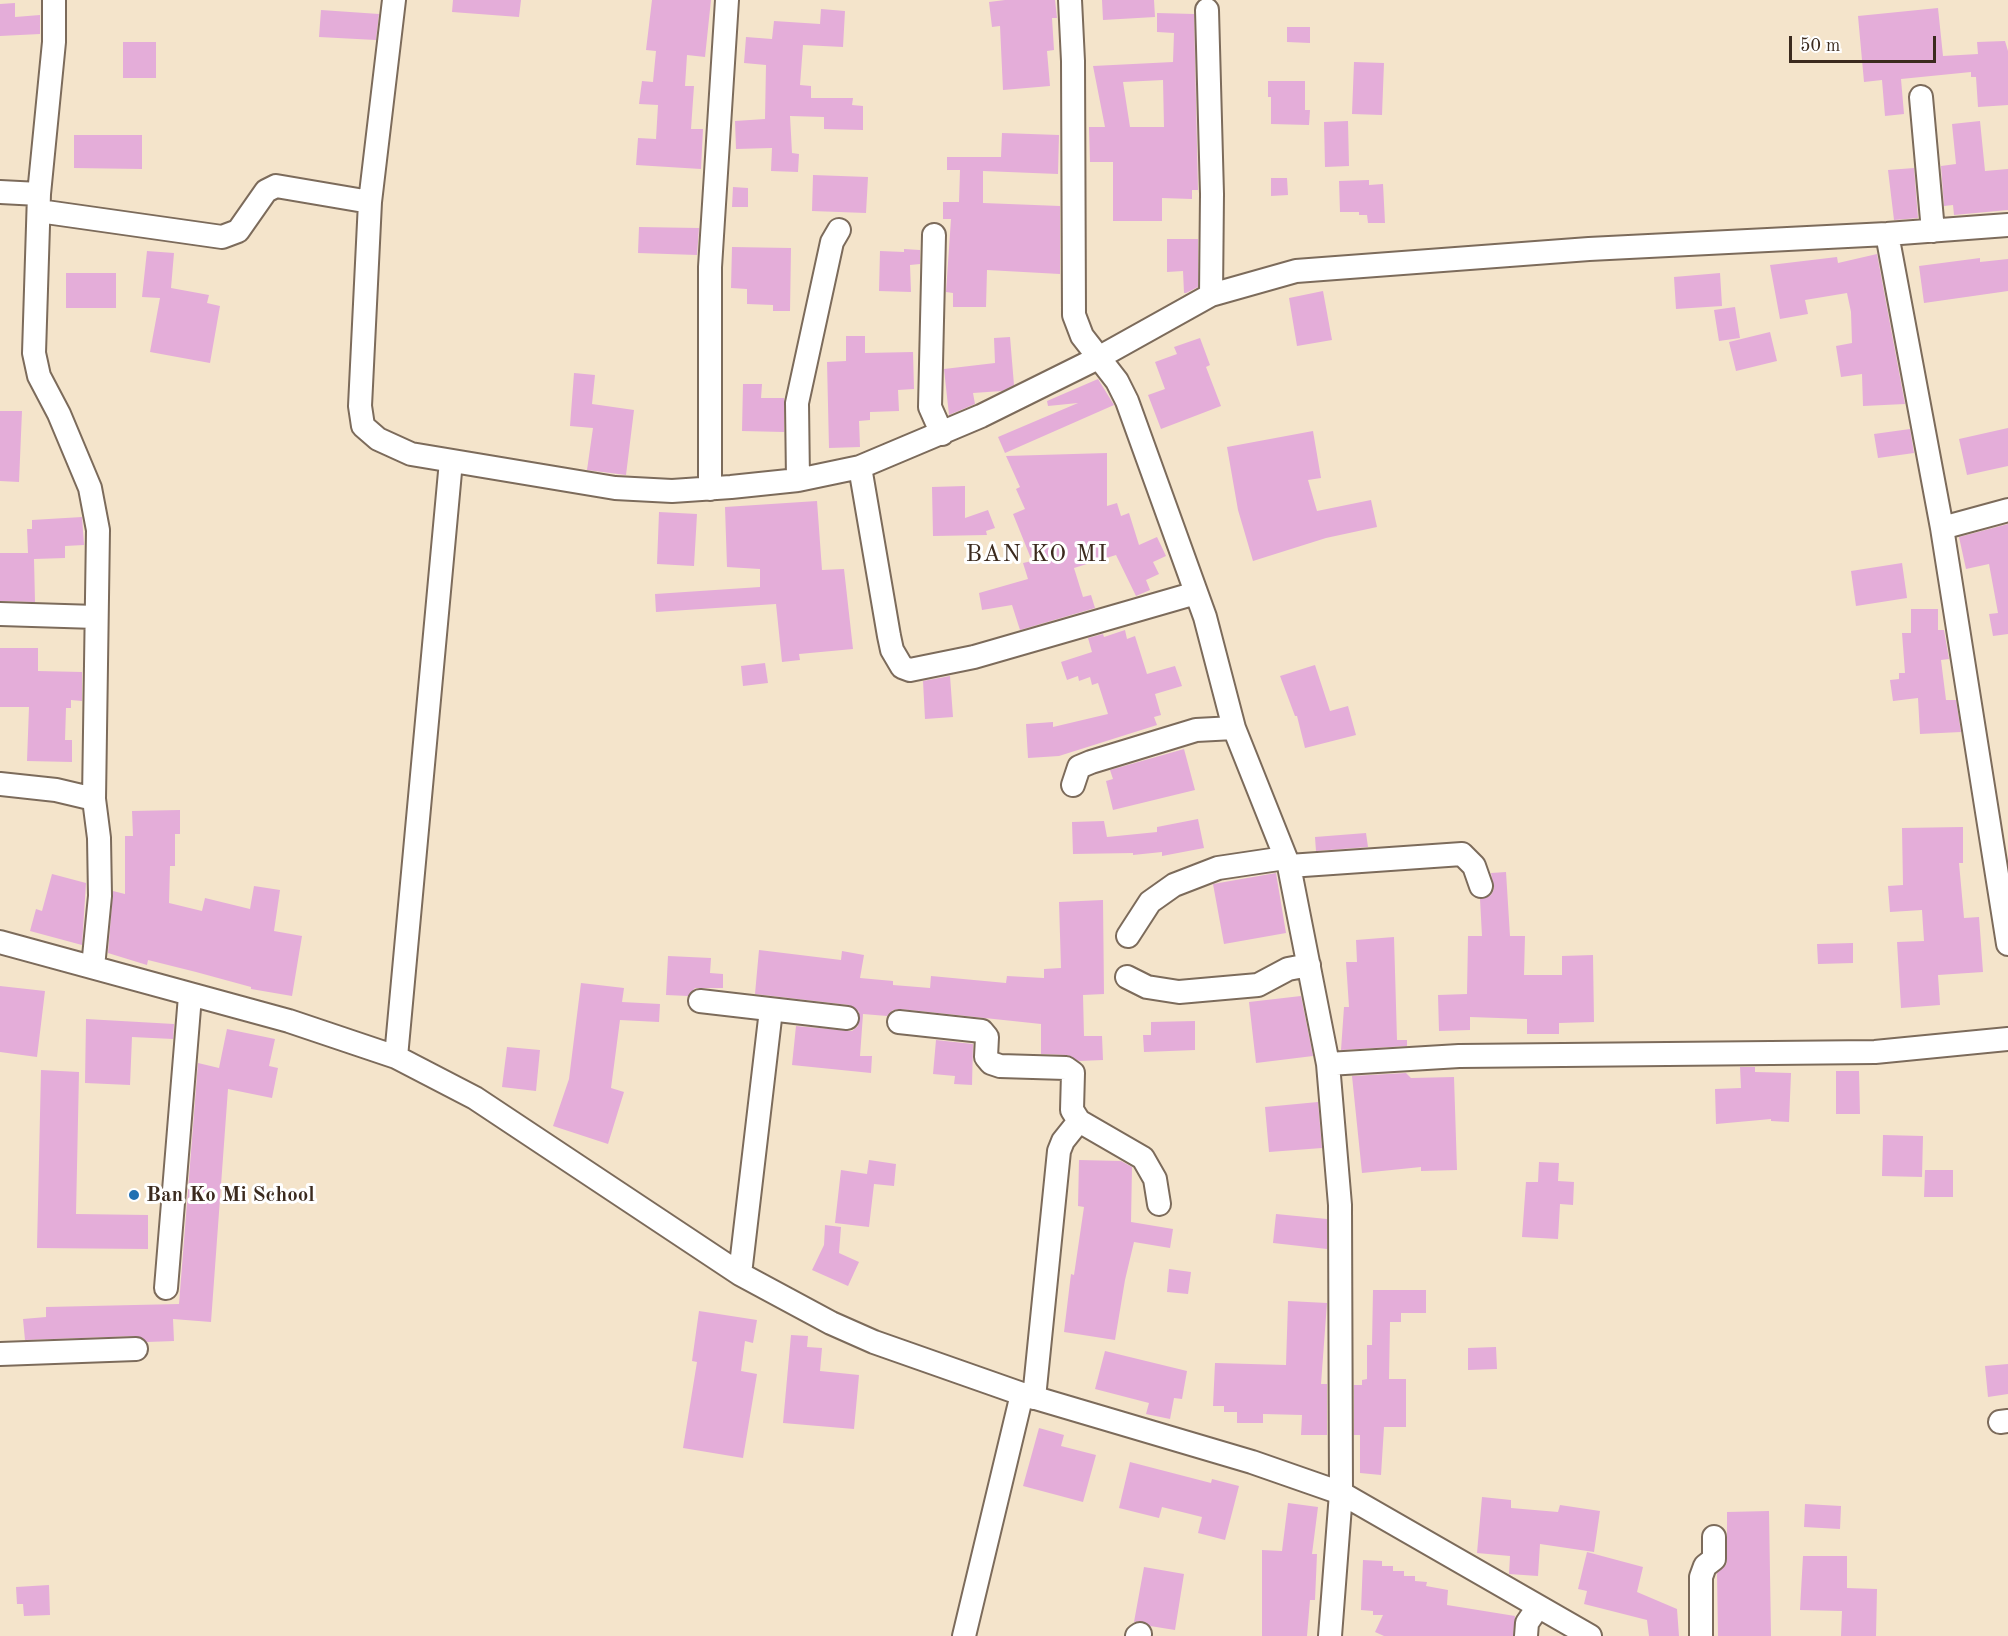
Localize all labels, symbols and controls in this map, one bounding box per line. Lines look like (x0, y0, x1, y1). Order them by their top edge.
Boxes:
scale bar (1792, 24, 1939, 62)
text: 50 m (1800, 37, 1840, 55)
district label: BAN KO MI (966, 541, 1108, 569)
place label: Ban Ko Mi School (146, 1182, 315, 1208)
marker: Ban Ko Mi School (127, 1188, 141, 1202)

